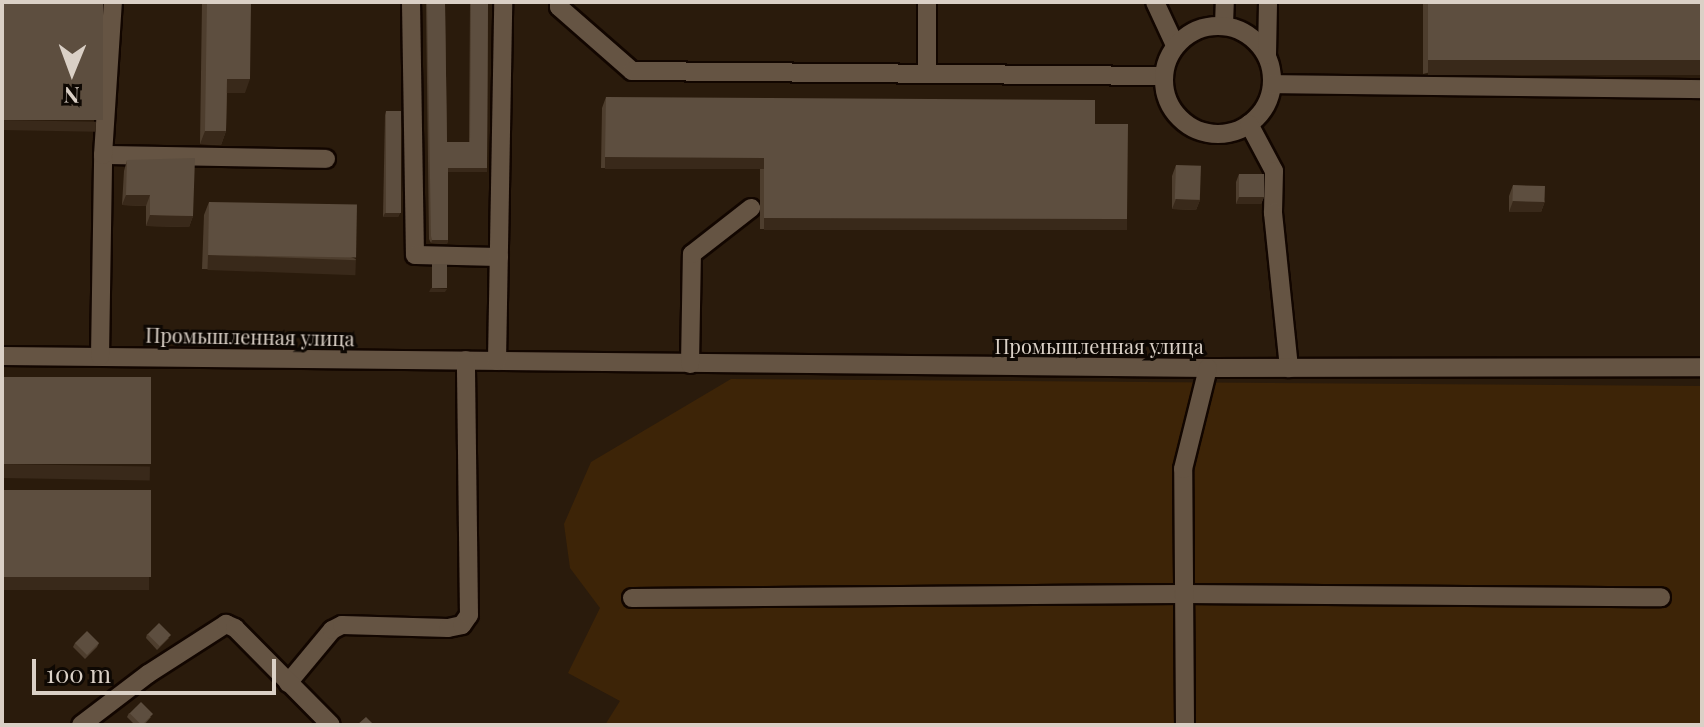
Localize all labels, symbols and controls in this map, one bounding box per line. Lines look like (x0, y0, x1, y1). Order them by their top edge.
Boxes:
north arrow (32, 32, 112, 112)
text: N (63, 81, 80, 111)
street label: Промышленная улица (145, 322, 355, 350)
street label: Промышленная улица (994, 333, 1204, 357)
scale bar (36, 643, 280, 693)
text: 100 m (46, 657, 111, 689)

